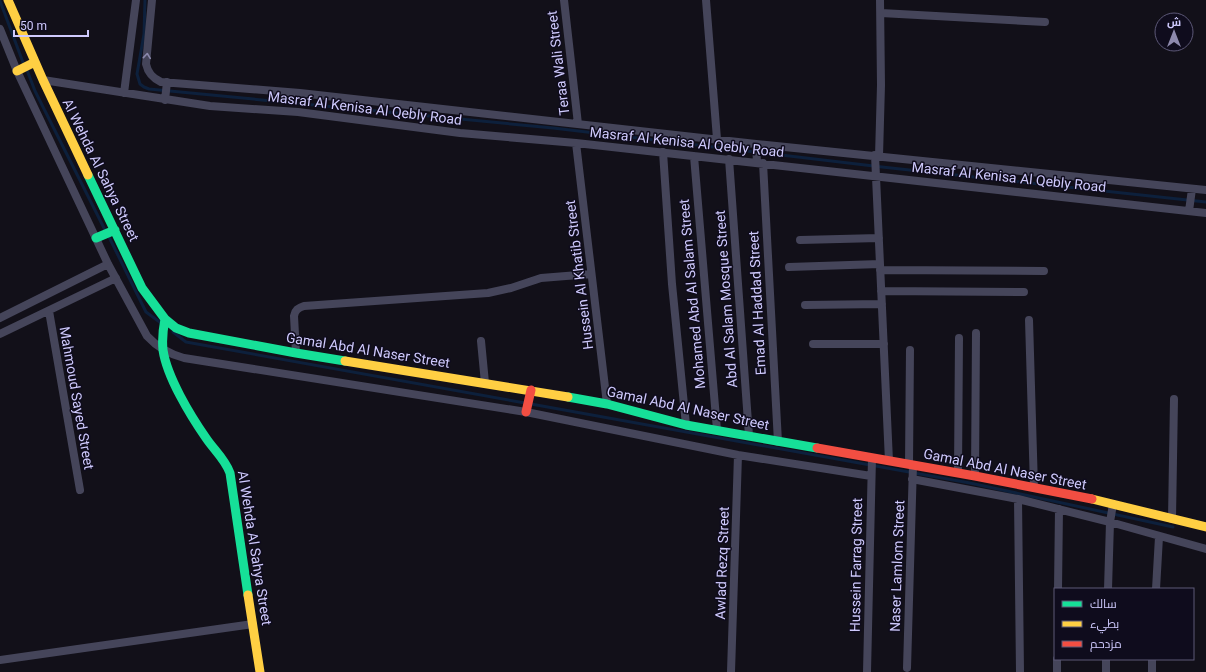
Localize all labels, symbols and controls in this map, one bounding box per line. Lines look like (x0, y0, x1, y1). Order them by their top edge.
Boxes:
street label: Teraa Wali Street (544, 9, 572, 116)
scale bar (14, 12, 88, 38)
north arrow (1154, 12, 1194, 52)
text: ش (1167, 16, 1181, 29)
text: 50 m (20, 19, 47, 33)
one-way arrow (142, 53, 151, 59)
street label: Masraf Al Kenisa Al Qebly Road (267, 88, 463, 128)
street label: Al Wehda Al Sahya Street (60, 96, 143, 244)
street label: Masraf Al Kenisa Al Qebly Road (589, 124, 785, 160)
street label: Masraf Al Kenisa Al Qebly Road (911, 159, 1107, 195)
street label: Mohamed Abd Al Salam Street (676, 198, 708, 390)
street label: Hussein Al Khatib Street (562, 199, 596, 351)
street label: Abd Al Salam Mosque Street (712, 209, 740, 388)
street label: Emad Al Haddad Street (745, 230, 769, 376)
street label: Mahmoud Sayed Street (57, 325, 98, 471)
street label: Gamal Abd Al Naser Street (285, 329, 451, 371)
street label: Gamal Abd Al Naser Street (605, 383, 771, 433)
street label: Gamal Abd Al Naser Street (922, 445, 1088, 493)
street label: Al Wehda Al Sahya Street (235, 469, 275, 627)
street label: Hussein Farrag Street (847, 497, 865, 632)
street label: Naser Lamlom Street (887, 499, 907, 632)
street label: Awlad Rezq Street (712, 506, 732, 620)
legend (1054, 588, 1194, 660)
text: سالك (1090, 597, 1117, 611)
text: بطيء (1090, 617, 1119, 634)
text: مزدحم (1090, 637, 1122, 652)

